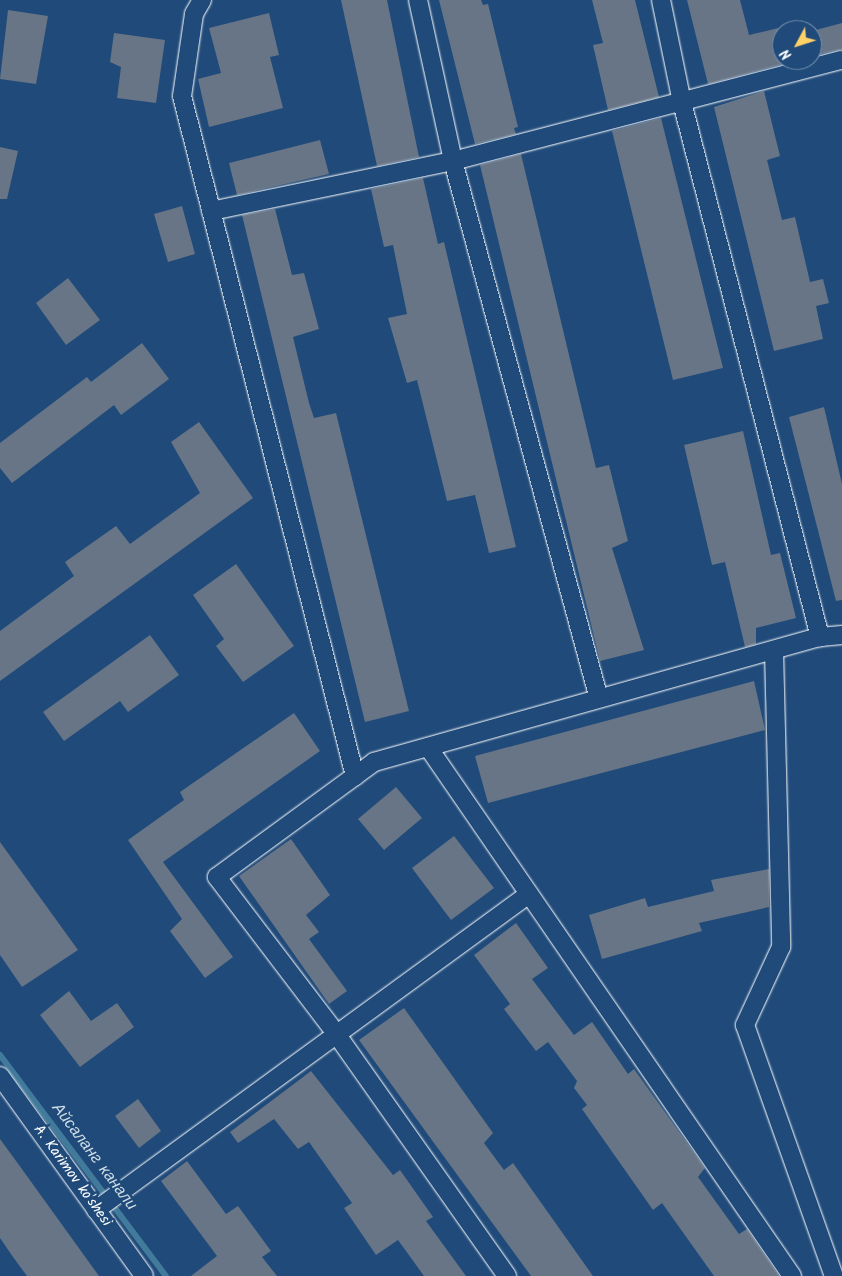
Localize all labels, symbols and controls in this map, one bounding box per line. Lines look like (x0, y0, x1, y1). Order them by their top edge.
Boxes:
north arrow (772, 20, 822, 70)
text: N (775, 44, 798, 64)
water label: Айсаланг канали (47, 1100, 141, 1214)
street label: A. Karimov ko'shesi (29, 1122, 115, 1230)

